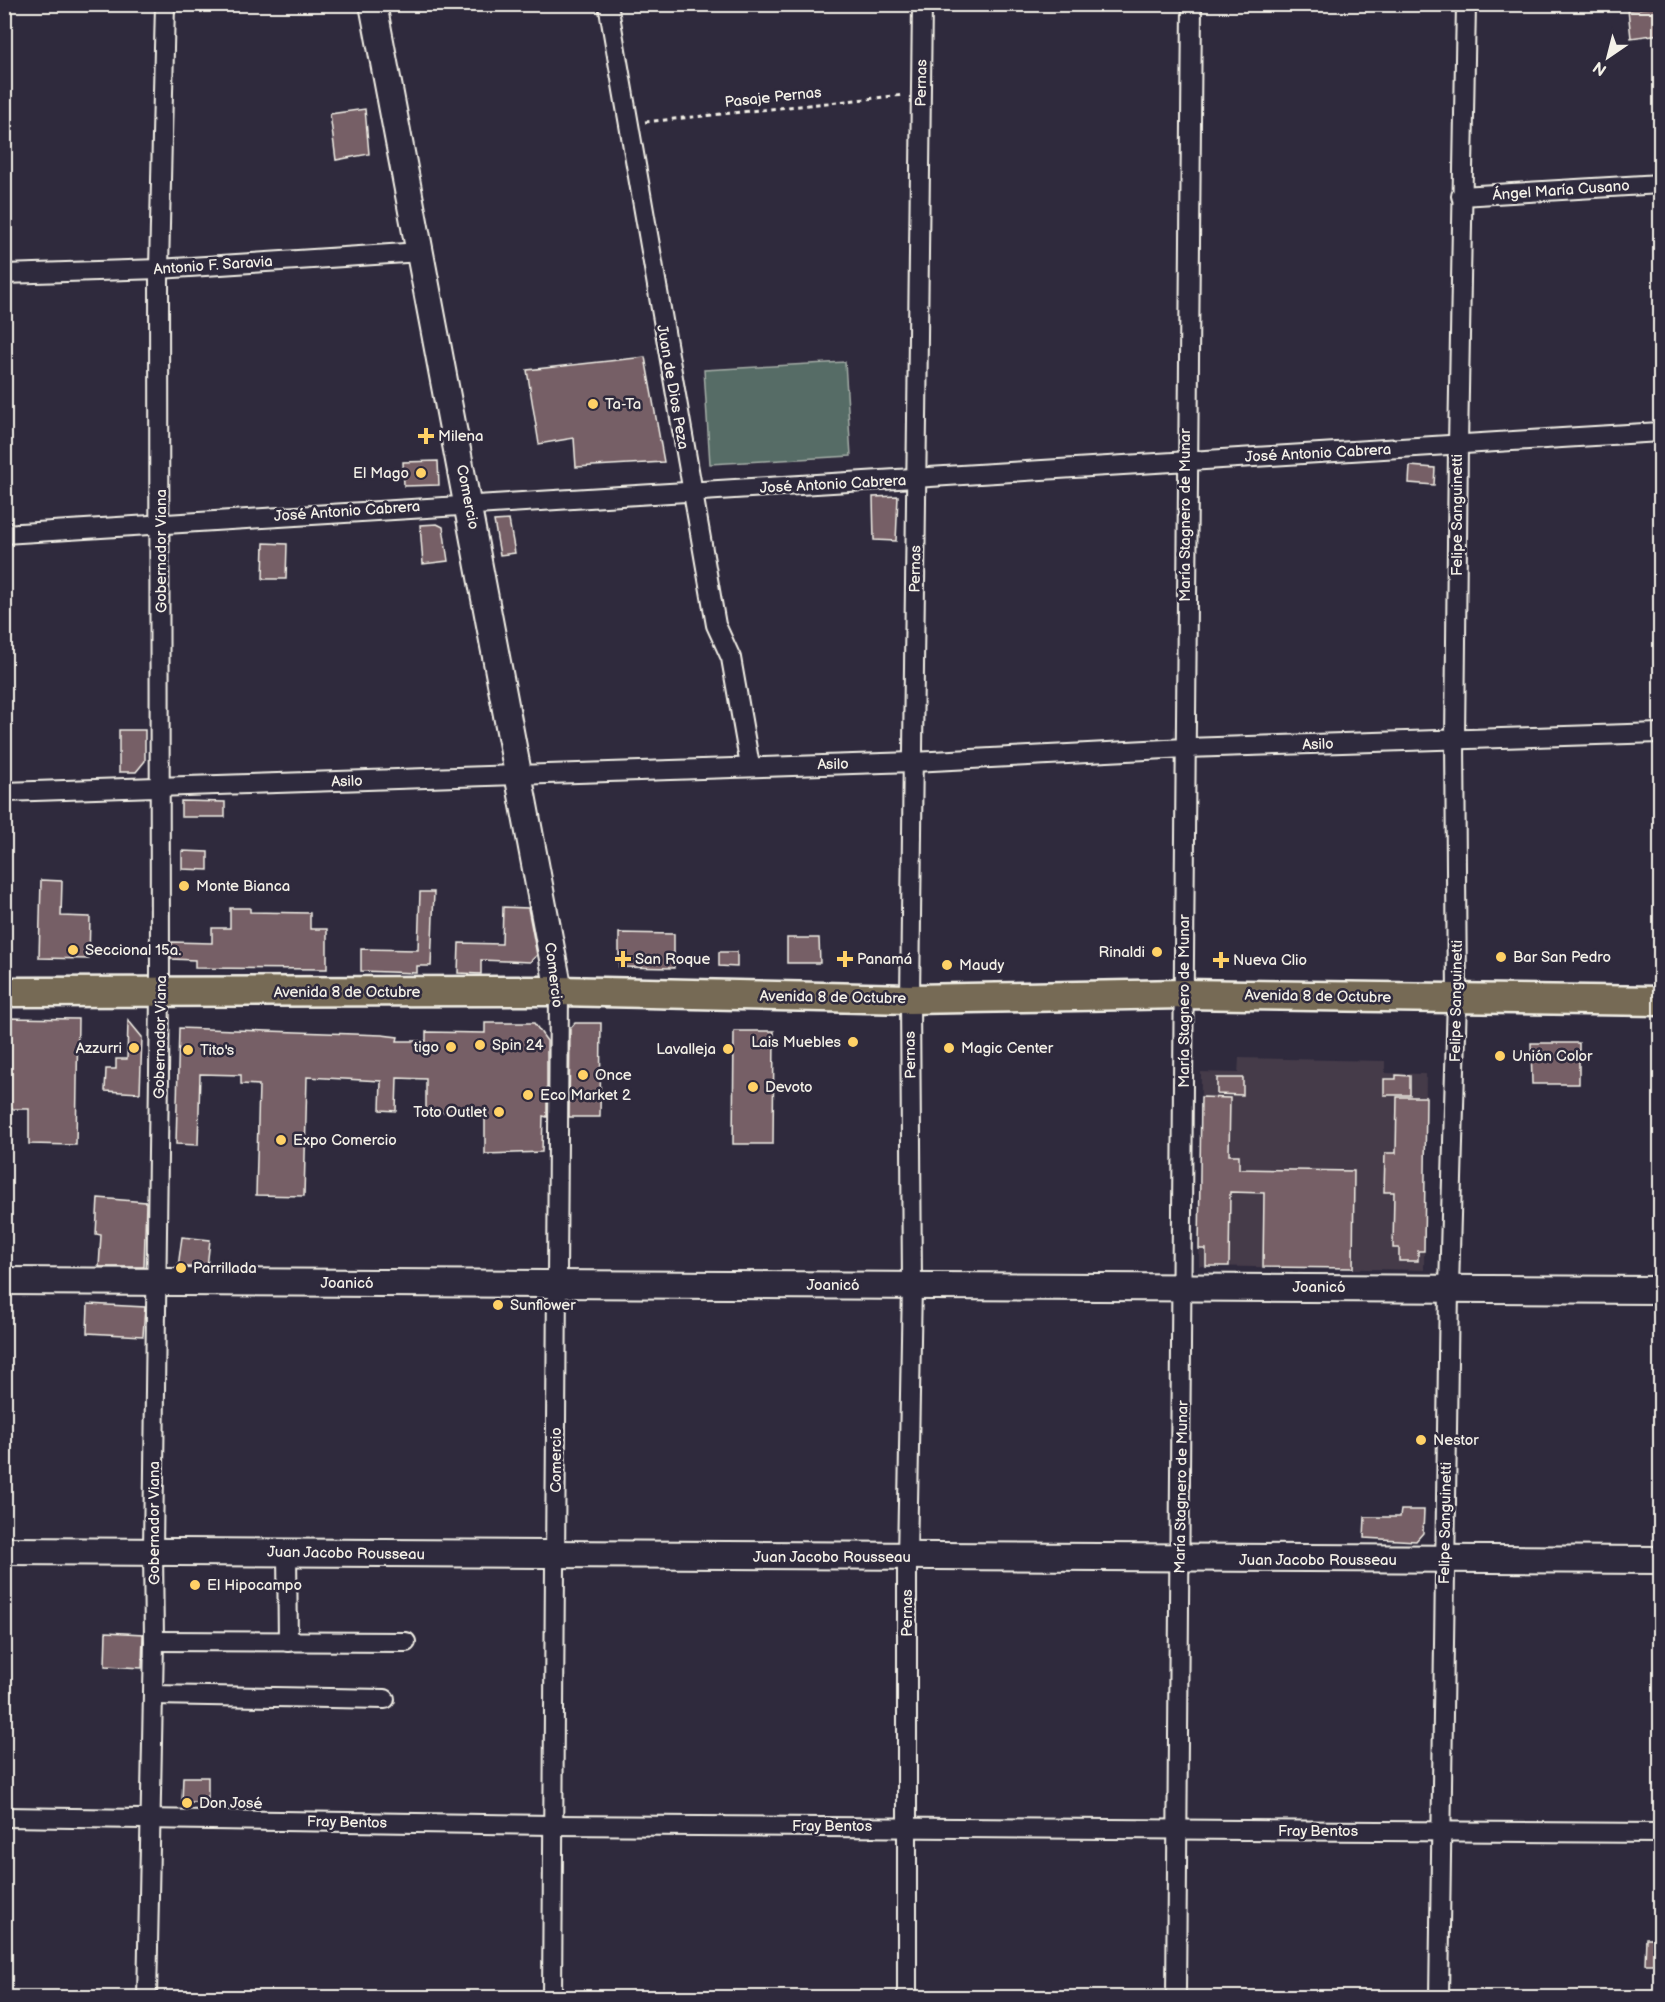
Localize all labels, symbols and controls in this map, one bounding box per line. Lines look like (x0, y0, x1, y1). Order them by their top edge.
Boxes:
north arrow (1578, 27, 1638, 87)
text: N (1590, 57, 1611, 79)
street label: Pernas (912, 59, 931, 107)
street label: Pasaje Pernas (724, 83, 823, 112)
street label: Ángel María Cusano (1492, 176, 1630, 205)
street label: Antonio F. Saravia (153, 252, 273, 279)
street label: Juan de Dios Peza (652, 323, 693, 451)
place label: Ta-Ta (605, 395, 641, 414)
marker: Ta-Ta (586, 397, 600, 411)
place label: Milena (438, 427, 484, 446)
street label: María Stagnero de Munar (1176, 428, 1195, 602)
marker: Milena (419, 429, 433, 443)
street label: José Antonio Cabrera (1244, 440, 1392, 467)
street label: Felipe Sanguinetti (1448, 454, 1467, 576)
street label: Comercio (452, 463, 483, 531)
place label: El Mago (353, 464, 409, 483)
marker: El Mago (414, 466, 428, 480)
street label: José Antonio Cabrera (759, 471, 907, 498)
street label: Gobernador Viana (152, 489, 171, 613)
street label: José Antonio Cabrera (273, 497, 421, 526)
street label: Pernas (906, 545, 925, 593)
street label: Asilo (1302, 734, 1334, 755)
street label: Asilo (817, 755, 849, 774)
street label: Asilo (331, 771, 363, 792)
place label: Monte Bianca (196, 877, 290, 896)
marker: Monte Bianca (177, 879, 191, 893)
street label: María Stagnero de Munar (1175, 914, 1194, 1088)
street label: Felipe Sanguinetti (1446, 940, 1467, 1062)
place label: Seccional 15a. (85, 941, 181, 960)
street label: Comercio (540, 941, 567, 1009)
marker: Seccional 15a. (66, 943, 80, 957)
place label: Rinaldi (1099, 943, 1145, 962)
marker: Rinaldi (1150, 945, 1164, 959)
place label: Bar San Pedro (1513, 948, 1611, 967)
place label: San Roque (635, 950, 710, 969)
place label: Panamá (857, 950, 912, 969)
marker: Bar San Pedro (1494, 950, 1508, 964)
place label: Nueva Clio (1233, 951, 1307, 970)
marker: San Roque (616, 952, 630, 966)
marker: Panamá (838, 952, 852, 966)
marker: Nueva Clio (1214, 953, 1228, 967)
place label: Maudy (959, 956, 1004, 975)
marker: Maudy (940, 958, 954, 972)
street label: Gobernador Viana (150, 975, 171, 1099)
street label: Avenida 8 de Octubre (274, 983, 420, 1002)
street label: Avenida 8 de Octubre (1244, 986, 1392, 1007)
street label: Avenida 8 de Octubre (759, 987, 907, 1008)
street label: Pernas (901, 1030, 920, 1079)
place label: Lais Muebles (751, 1033, 842, 1052)
marker: Lais Muebles (846, 1035, 860, 1049)
place label: Spin 24 (492, 1036, 544, 1055)
place label: tigo (414, 1038, 439, 1057)
marker: Spin 24 (473, 1038, 487, 1052)
place label: Azzurri (76, 1039, 122, 1058)
place label: Magic Center (961, 1039, 1054, 1058)
marker: tigo (444, 1040, 458, 1054)
place label: Lavalleja (656, 1040, 716, 1059)
marker: Azzurri (127, 1041, 141, 1055)
place label: Tito's (200, 1041, 235, 1060)
marker: Magic Center (942, 1041, 956, 1055)
marker: Lavalleja (721, 1042, 735, 1056)
marker: Tito's (181, 1043, 195, 1057)
place label: Unión Color (1512, 1047, 1593, 1066)
marker: Unión Color (1493, 1049, 1507, 1063)
place label: Once (595, 1066, 632, 1085)
marker: Once (576, 1068, 590, 1082)
place label: Devoto (765, 1078, 813, 1097)
marker: Devoto (746, 1080, 760, 1094)
place label: Eco Market 2 (540, 1086, 631, 1105)
marker: Eco Market 2 (521, 1088, 535, 1102)
place label: Toto Outlet (413, 1103, 487, 1122)
marker: Toto Outlet (492, 1105, 506, 1119)
place label: Expo Comercio (293, 1131, 397, 1150)
marker: Expo Comercio (274, 1133, 288, 1147)
place label: Parrillada (193, 1259, 257, 1278)
marker: Parrillada (174, 1261, 188, 1275)
street label: Joanicó (320, 1274, 374, 1293)
street label: Joanicó (806, 1276, 860, 1295)
street label: Joanicó (1292, 1278, 1346, 1297)
place label: Sunflower (510, 1296, 576, 1315)
marker: Sunflower (491, 1298, 505, 1312)
street label: María Stagnero de Munar (1170, 1400, 1193, 1574)
street label: Comercio (547, 1427, 566, 1493)
place label: Nestor (1433, 1431, 1479, 1450)
marker: Nestor (1414, 1433, 1428, 1447)
street label: Gobernador Viana (145, 1461, 164, 1585)
street label: Felipe Sanguinetti (1435, 1462, 1456, 1584)
street label: Juan Jacobo Rousseau (267, 1543, 425, 1564)
street label: Juan Jacobo Rousseau (753, 1548, 911, 1567)
street label: Juan Jacobo Rousseau (1239, 1551, 1397, 1570)
place label: El Hipocampo (207, 1576, 302, 1595)
marker: El Hipocampo (188, 1578, 202, 1592)
street label: Pernas (898, 1589, 917, 1637)
place label: Don José (199, 1794, 262, 1813)
marker: Don José (180, 1796, 194, 1810)
street label: Fray Bentos (307, 1812, 388, 1833)
street label: Fray Bentos (792, 1817, 873, 1836)
street label: Fray Bentos (1278, 1822, 1359, 1841)

